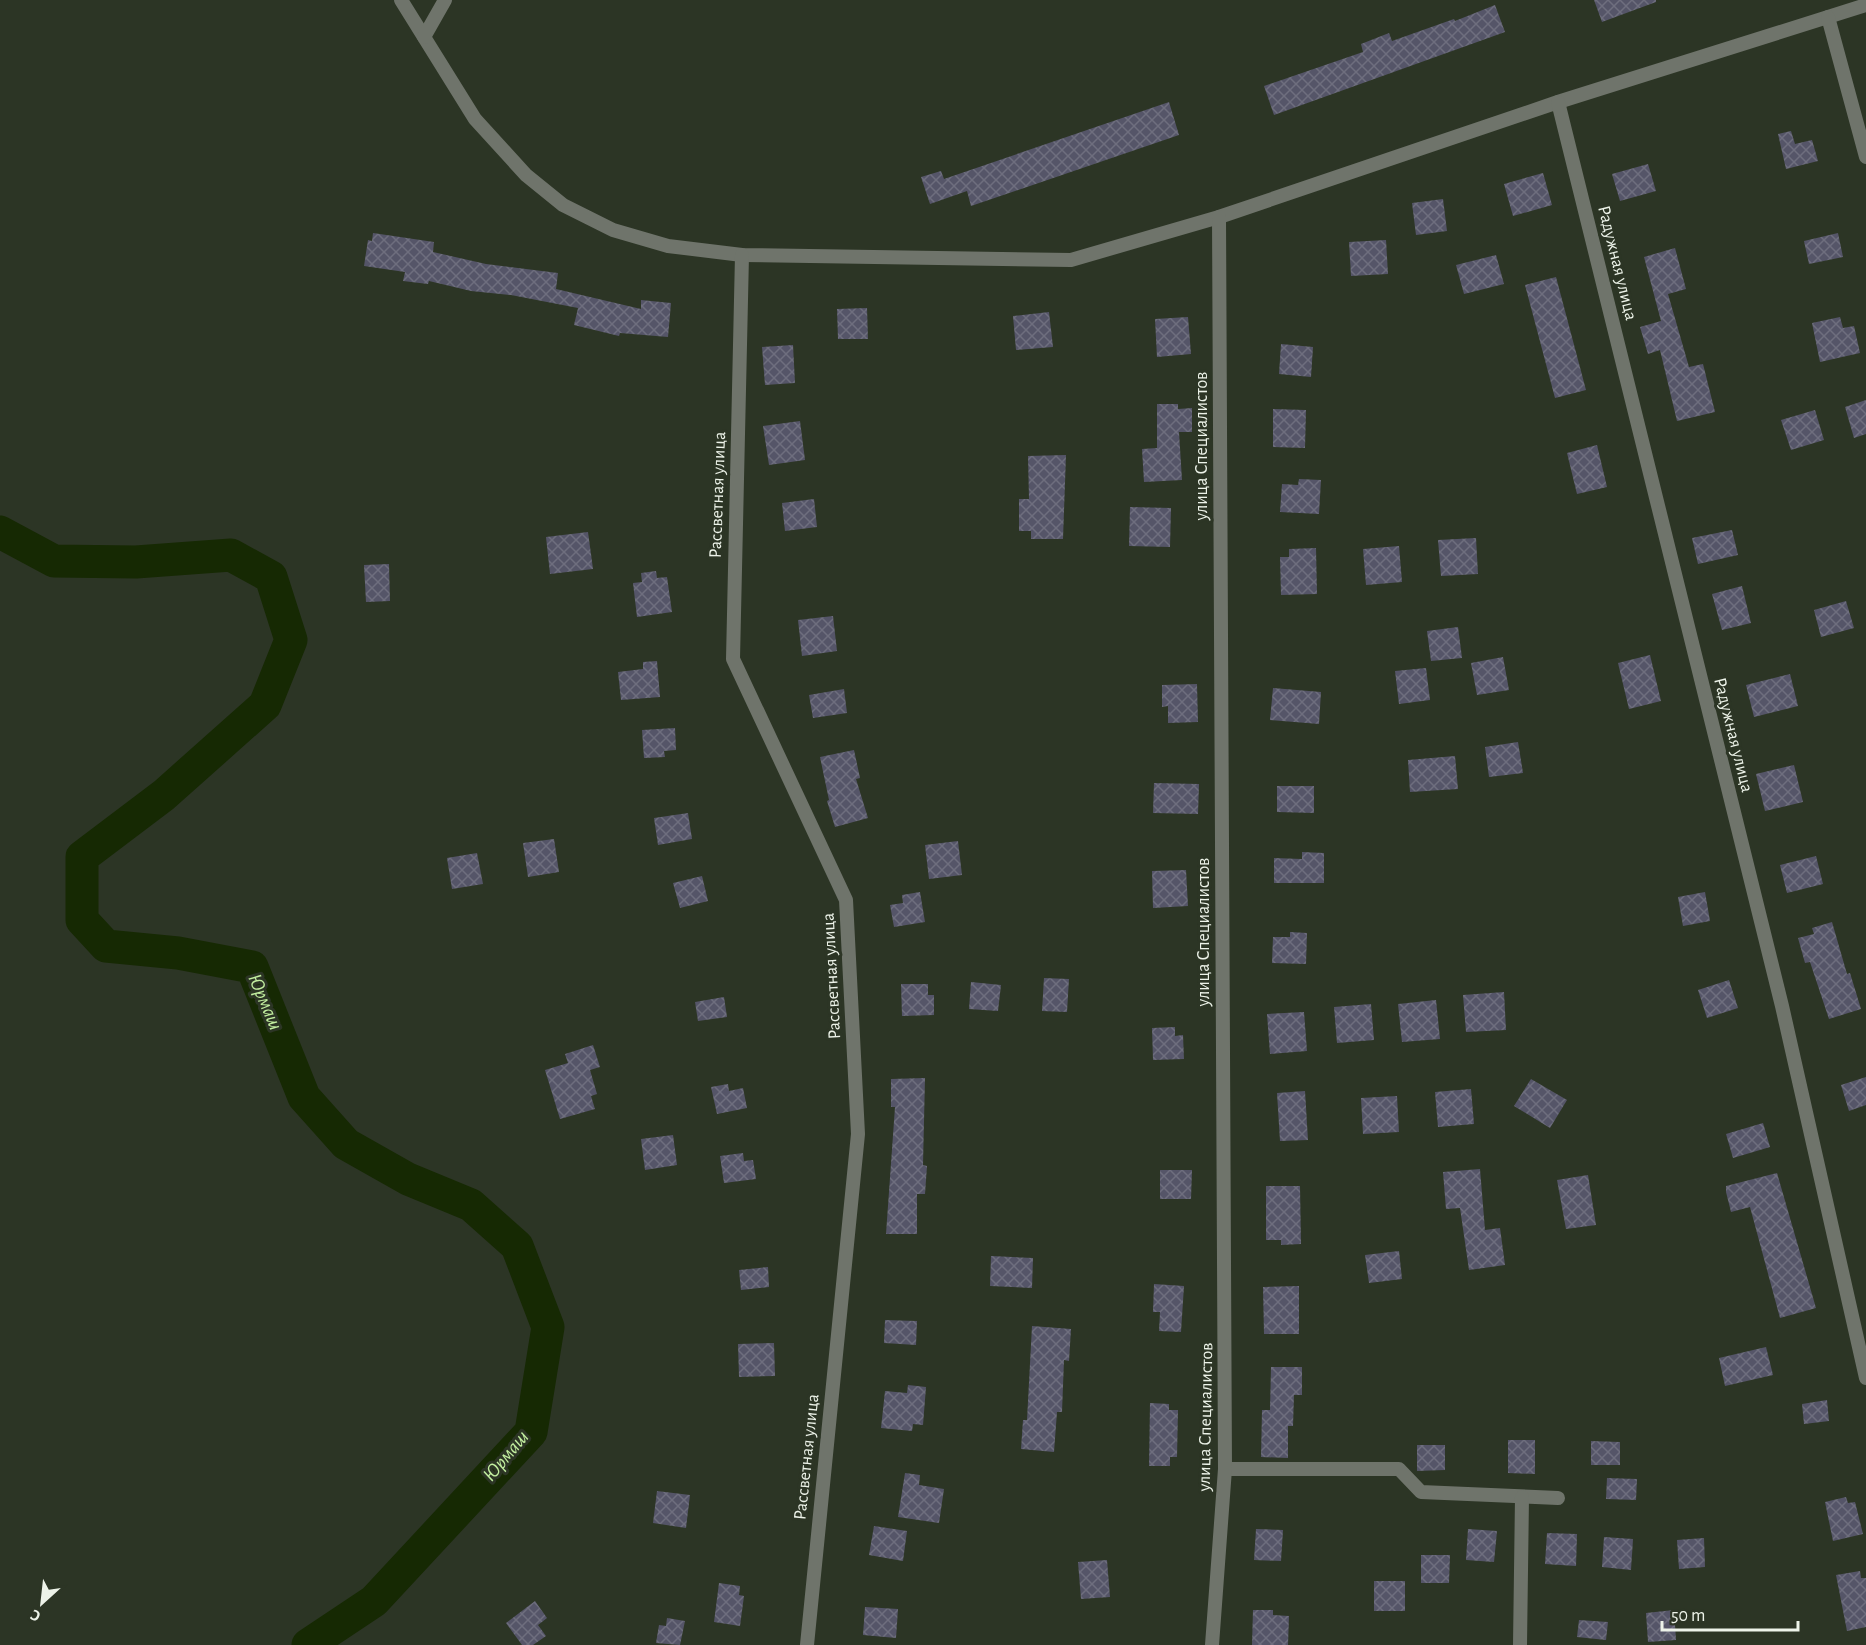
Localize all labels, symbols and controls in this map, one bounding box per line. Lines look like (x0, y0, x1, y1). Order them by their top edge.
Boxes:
street label: Радужная улица (1594, 204, 1640, 322)
street label: улица Специалистов (1193, 372, 1211, 521)
street label: Рассветная улица (707, 431, 729, 559)
street label: Радужная улица (1710, 676, 1756, 794)
street label: улица Специалистов (1195, 858, 1213, 1007)
street label: Рассветная улица (820, 912, 844, 1040)
water label: Юрмаш (244, 971, 286, 1033)
street label: улица Специалистов (1196, 1342, 1216, 1493)
street label: Рассветная улица (791, 1393, 823, 1521)
water label: Юрмаш (479, 1427, 533, 1485)
north arrow (12, 1573, 72, 1633)
scale bar (1662, 1594, 1798, 1632)
text: С (28, 1606, 43, 1625)
text: 50 m (1671, 1607, 1705, 1625)

